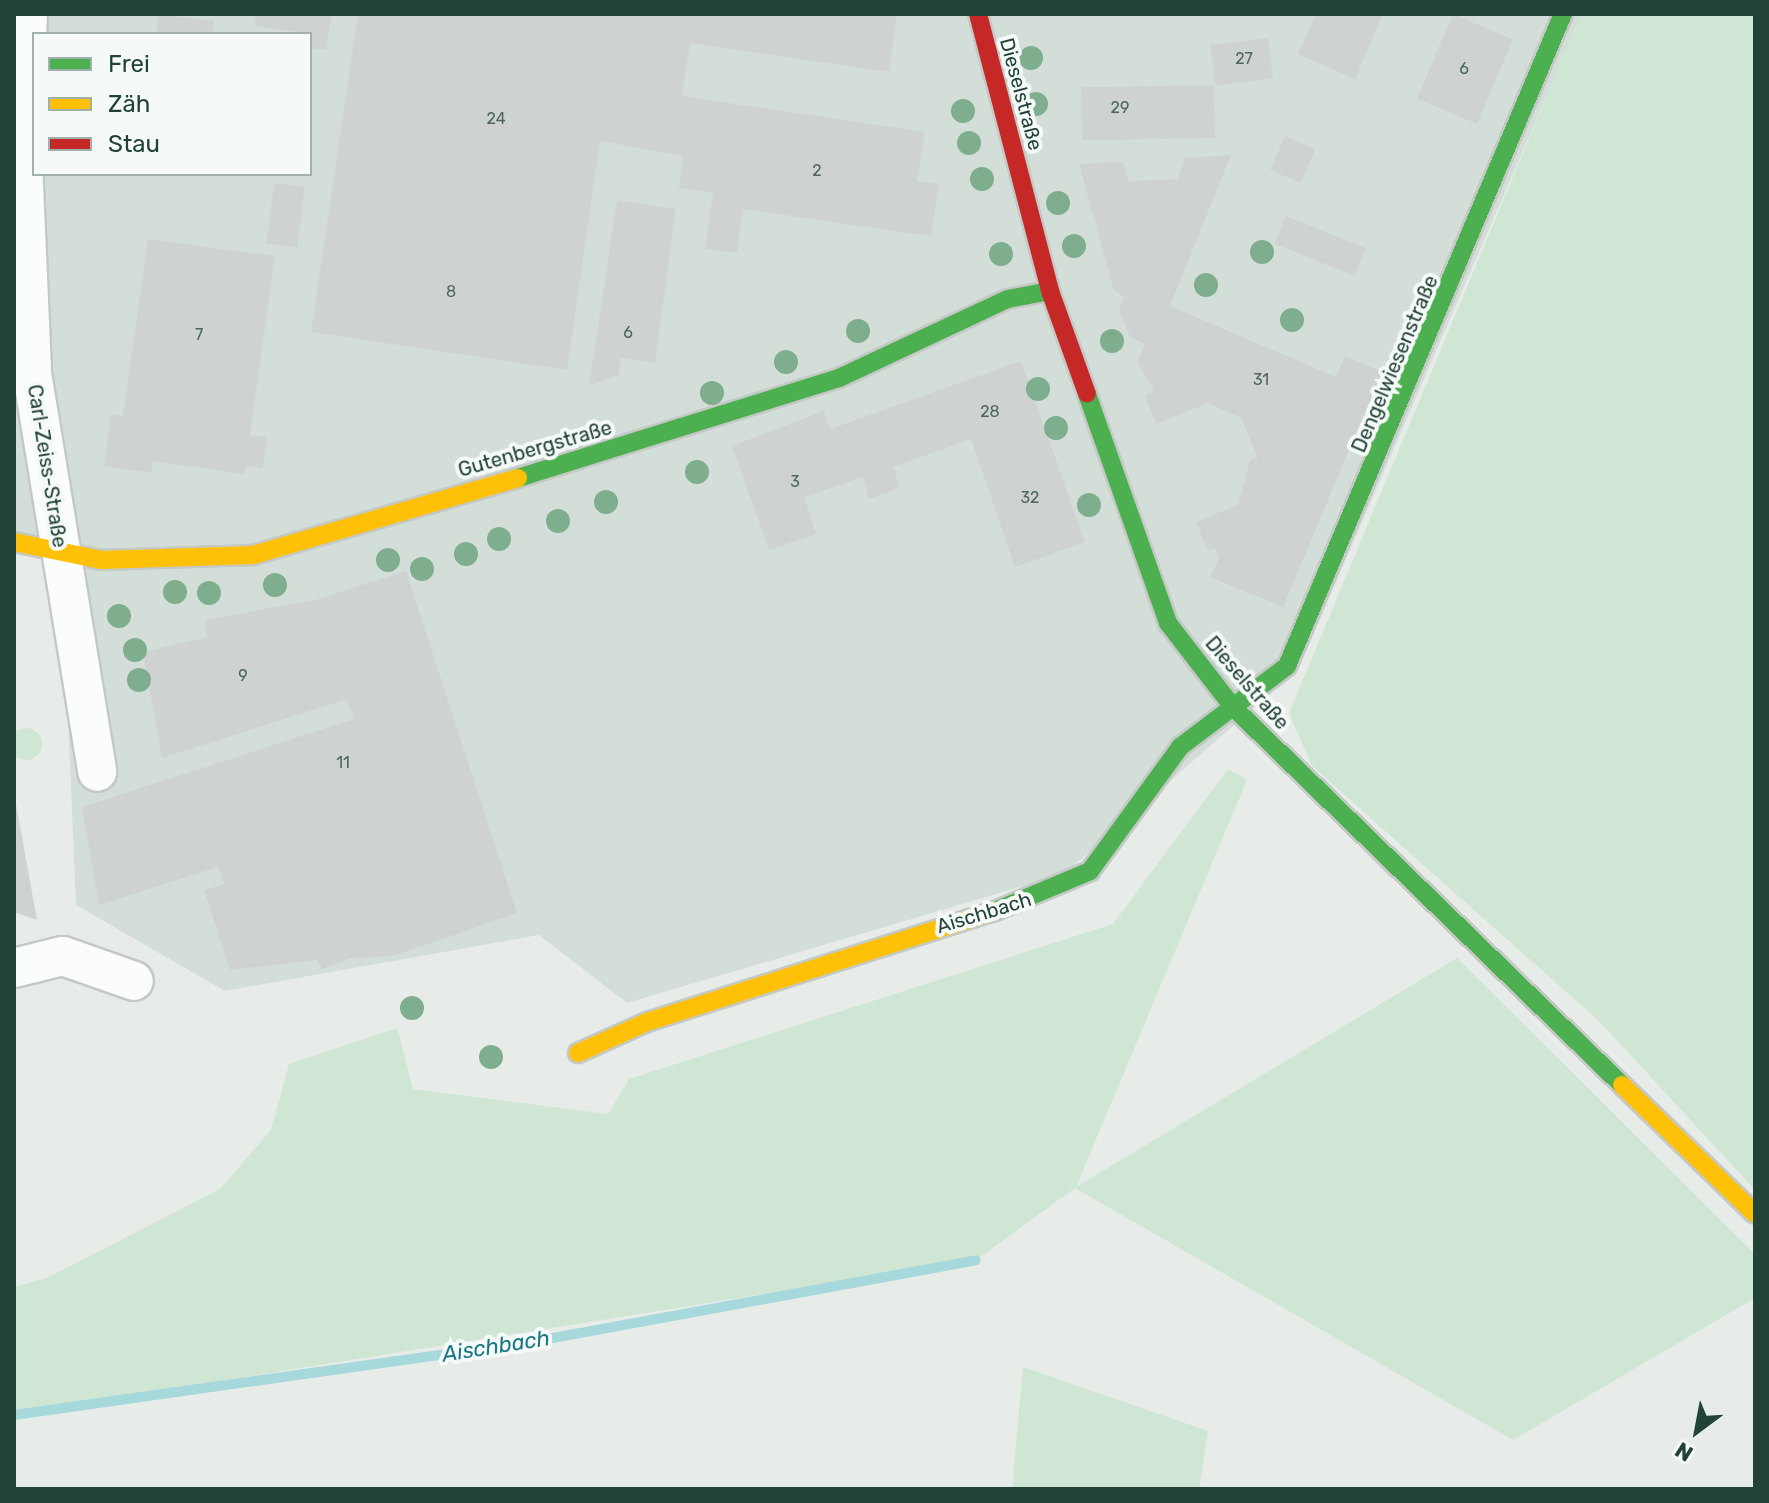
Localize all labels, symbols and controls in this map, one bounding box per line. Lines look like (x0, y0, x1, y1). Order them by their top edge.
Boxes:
legend (32, 32, 312, 176)
street label: Dieselstraße (994, 35, 1048, 153)
house number: 27 (1235, 49, 1253, 69)
text: Frei (108, 50, 150, 78)
house number: 6 (1459, 59, 1469, 79)
text: Zäh (108, 90, 150, 118)
house number: 29 (1111, 98, 1129, 118)
house number: 24 (486, 109, 506, 129)
text: Stau (108, 130, 160, 158)
house number: 2 (812, 161, 822, 181)
street label: Dengelwiesenstraße (1347, 272, 1443, 456)
house number: 8 (446, 282, 456, 302)
house number: 6 (623, 323, 633, 343)
house number: 7 (195, 325, 203, 345)
house number: 31 (1253, 370, 1269, 390)
street label: Carl-Zeiss-Straße (22, 383, 72, 549)
house number: 28 (980, 402, 1000, 422)
street label: Gutenbergstraße (455, 416, 615, 482)
house number: 3 (790, 472, 800, 492)
house number: 32 (1020, 488, 1040, 508)
street label: Dieselstraße (1200, 632, 1294, 734)
house number: 9 (238, 666, 248, 686)
house number: 11 (336, 753, 350, 773)
street label: Aischbach (934, 887, 1034, 939)
water label: Aischbach (440, 1324, 552, 1368)
north arrow (1657, 1391, 1737, 1471)
text: N (1670, 1436, 1698, 1467)

